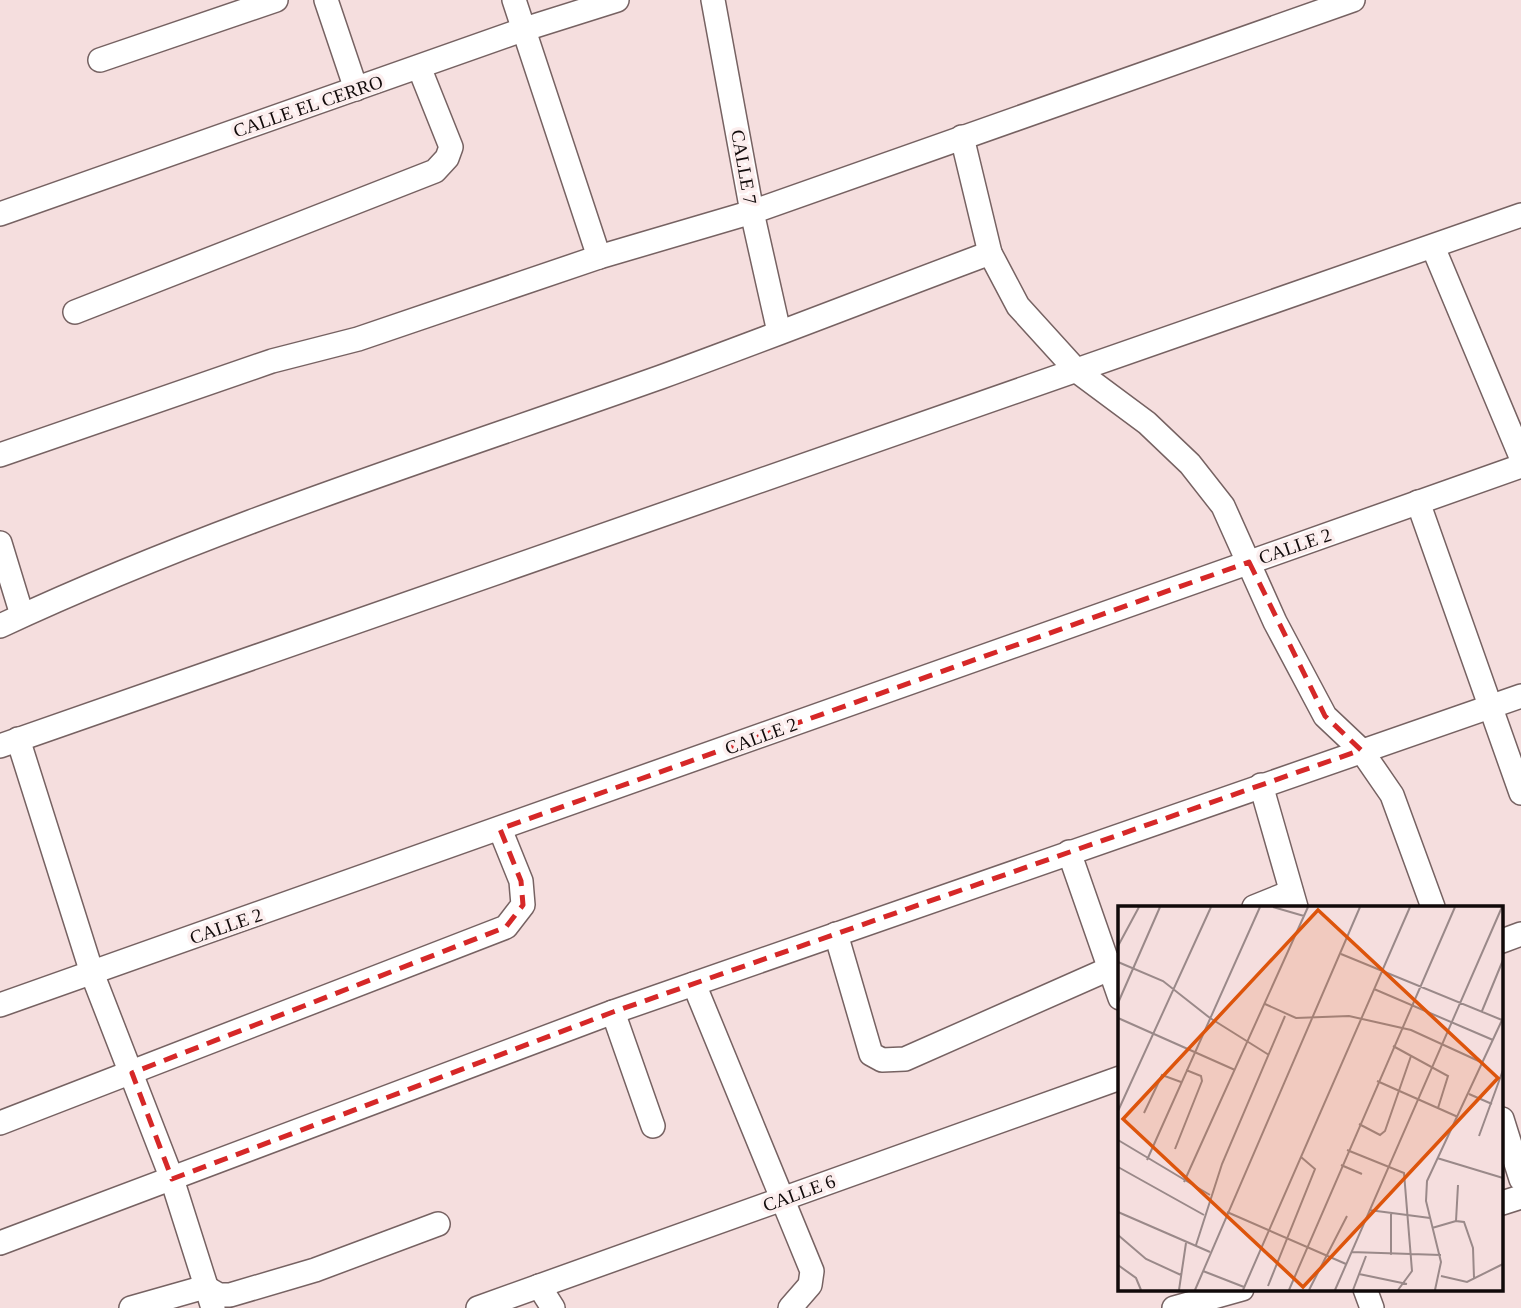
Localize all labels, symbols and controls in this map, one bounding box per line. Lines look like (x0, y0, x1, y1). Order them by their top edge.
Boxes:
street label: CALLE EL CERRO (231, 71, 385, 141)
street label: CALLE 7 (727, 128, 761, 206)
street label: CALLE 2 (1256, 524, 1334, 568)
street label: CALLE 2 (722, 713, 800, 759)
street label: CALLE 2 (187, 904, 265, 948)
inset map (1118, 906, 1504, 1290)
street label: CALLE 6 (760, 1170, 838, 1216)

